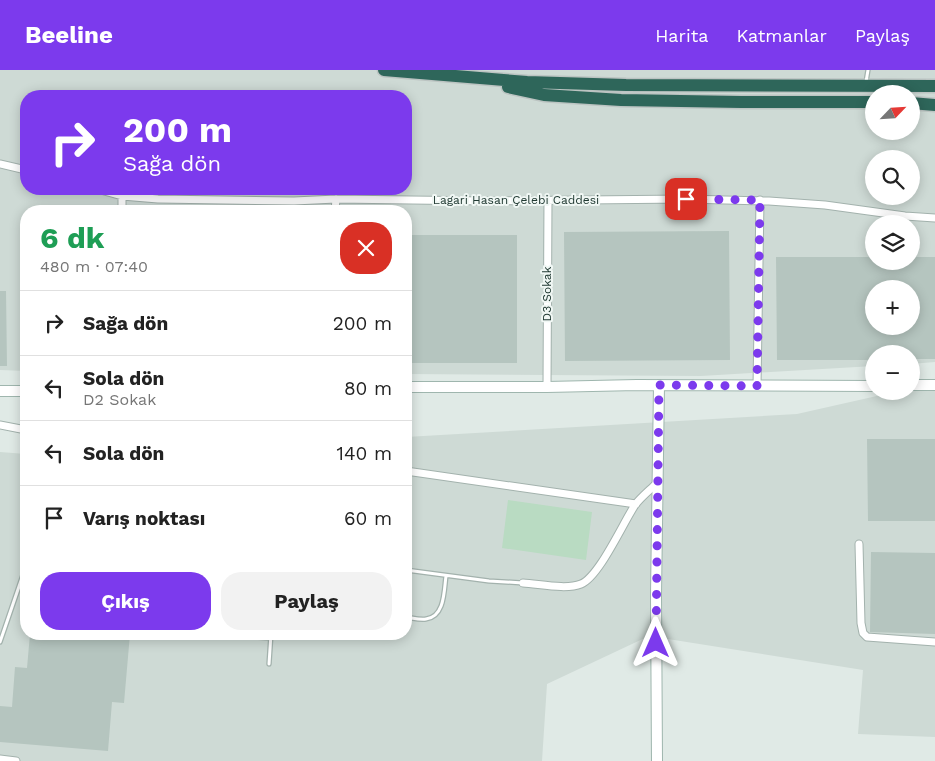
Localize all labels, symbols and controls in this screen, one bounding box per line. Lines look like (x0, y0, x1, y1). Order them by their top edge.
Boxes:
text: Beeline (25, 21, 113, 49)
text: Harita (655, 25, 708, 46)
text: Katmanlar (736, 25, 827, 46)
text: Paylaş (855, 25, 910, 46)
north arrow (865, 85, 920, 140)
map controls (865, 85, 920, 400)
text: 200 m (123, 109, 232, 151)
icon: right (40, 110, 105, 175)
button: search (865, 150, 920, 205)
text: Sağa dön (123, 151, 221, 176)
pin (665, 178, 707, 220)
icon: arrive (672, 185, 700, 213)
street label: Lagari Hasan Çelebi Caddesi (433, 193, 599, 207)
button: layers (865, 215, 920, 270)
text: 6 dk (40, 220, 105, 255)
button: close (340, 222, 392, 274)
text: 480 m · 07:40 (40, 257, 148, 276)
street label: D3 Sokak (540, 266, 554, 321)
button: + (865, 280, 920, 335)
icon: right (40, 309, 68, 337)
text: Sağa dön (83, 312, 168, 335)
text: 200 m (333, 312, 392, 335)
button: − (865, 345, 920, 400)
text: Sola dön (83, 367, 164, 390)
icon: left (40, 374, 68, 402)
text: 80 m (344, 377, 392, 400)
text: D2 Sokak (83, 390, 156, 409)
icon: left (40, 439, 68, 467)
text: Sola dön (83, 442, 164, 465)
text: 140 m (337, 442, 392, 465)
icon: arrive (40, 504, 68, 532)
text: Varış noktası (83, 507, 205, 530)
text: 60 m (344, 507, 392, 530)
button: Çıkış (40, 572, 211, 630)
button: Paylaş (221, 572, 392, 630)
position arrow (629, 616, 681, 668)

